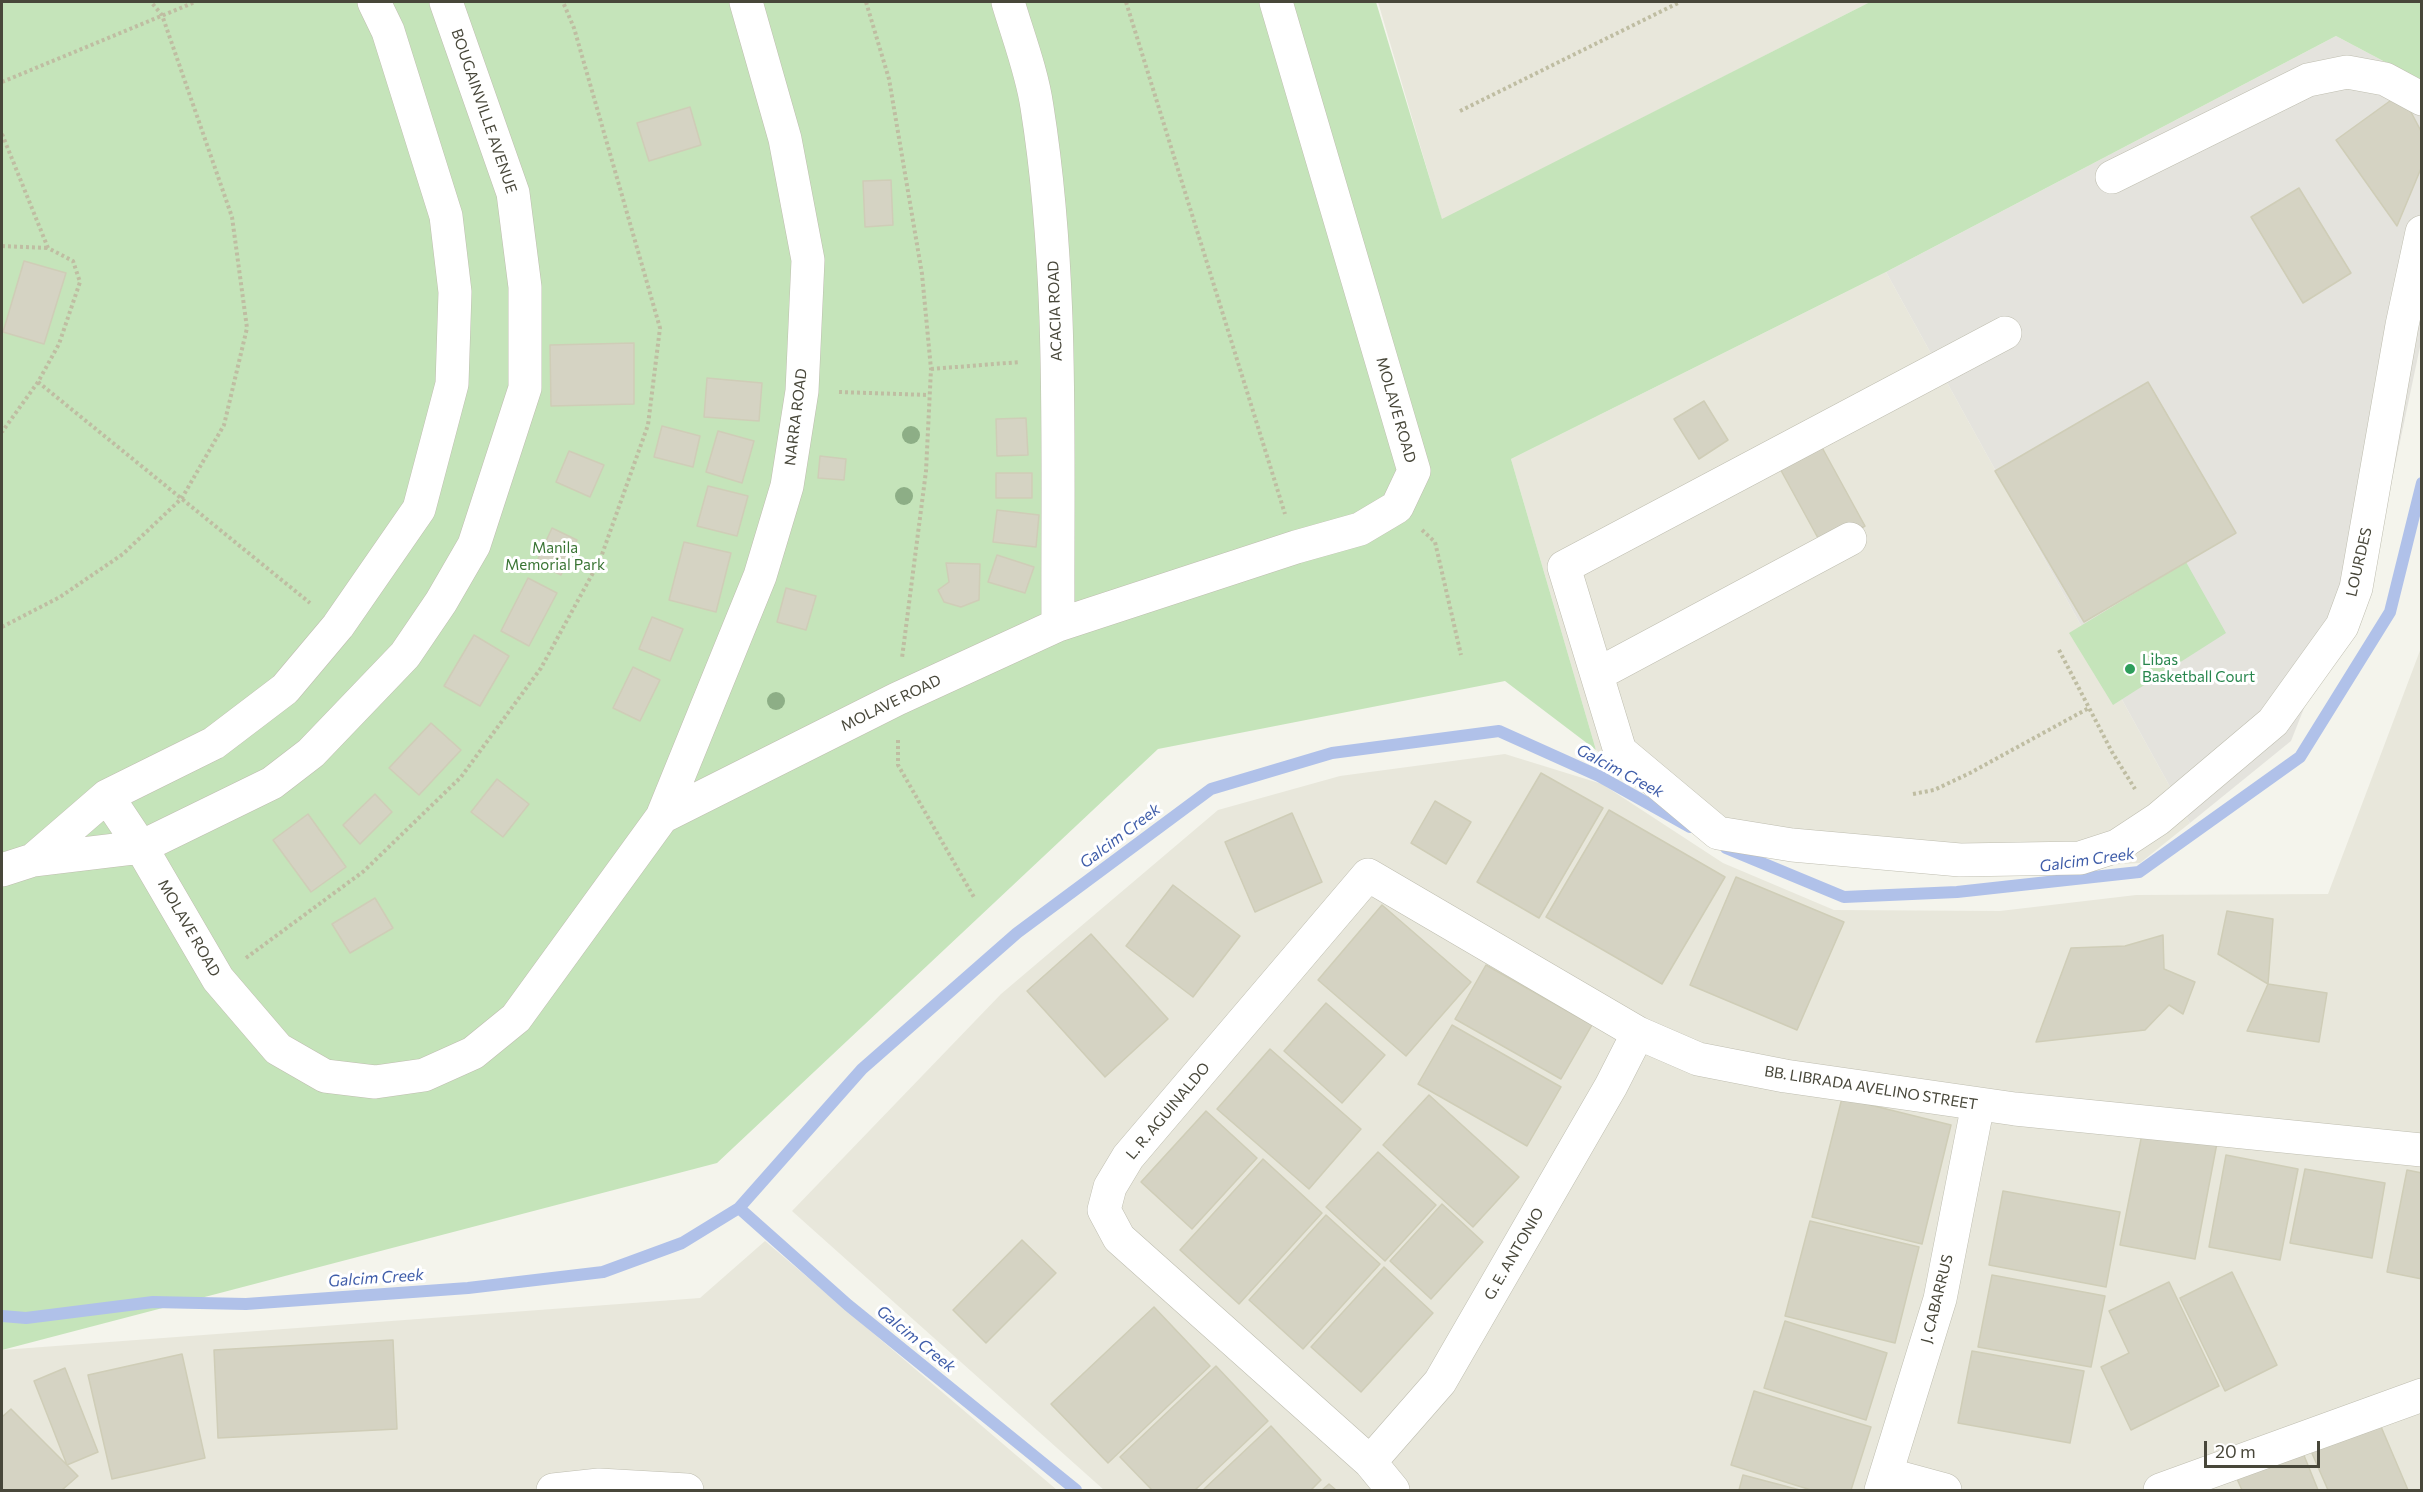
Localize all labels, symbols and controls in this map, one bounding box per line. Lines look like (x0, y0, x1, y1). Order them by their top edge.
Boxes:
street label: BOUGAINVILLE AVENUE (447, 26, 521, 196)
street label: ACACIA ROAD (1044, 260, 1066, 362)
street label: MOLAVE ROAD (1372, 355, 1420, 465)
street label: NARRA ROAD (781, 367, 811, 467)
street label: LOURDES (2342, 526, 2376, 598)
park label: Manila Memorial Park (505, 539, 605, 574)
place label: Libas Basketball Court (2142, 651, 2255, 686)
marker: Libas Basketball Court (2123, 662, 2137, 676)
street label: MOLAVE ROAD (838, 671, 944, 735)
water label: Galcim Creek (1573, 740, 1667, 802)
water label: Galcim Creek (1076, 799, 1164, 873)
water label: Galcim Creek (2038, 844, 2136, 876)
street label: MOLAVE ROAD (154, 876, 224, 980)
street label: L. R. AGUINALDO (1122, 1059, 1214, 1163)
street label: BB. LIBRADA AVELINO STREET (1763, 1062, 1979, 1114)
street label: G. E. ANTONIO (1480, 1205, 1548, 1303)
street label: J. CABARRUS (1917, 1253, 1957, 1345)
water label: Galcim Creek (328, 1265, 424, 1291)
water label: Galcim Creek (873, 1301, 959, 1377)
scale bar (2207, 1429, 2322, 1467)
text: 20 m (2215, 1440, 2256, 1462)

